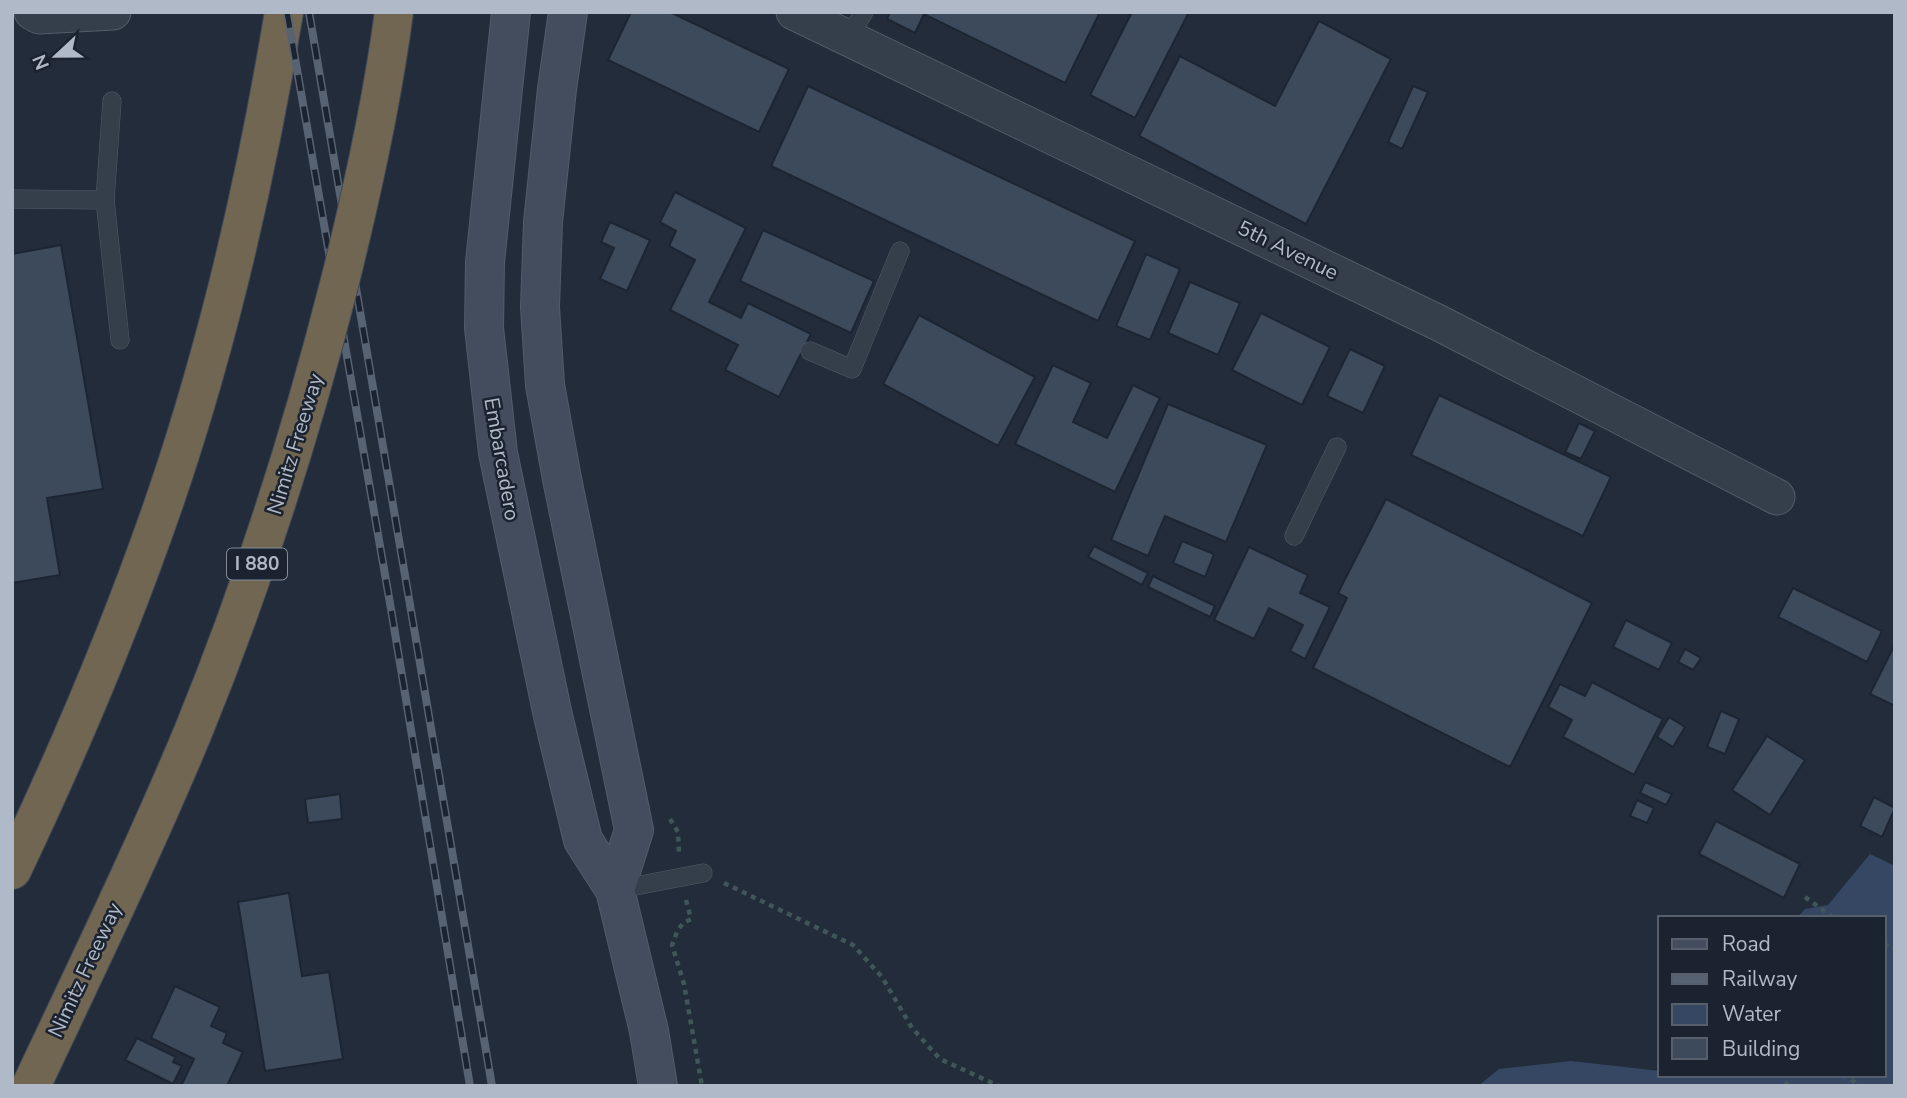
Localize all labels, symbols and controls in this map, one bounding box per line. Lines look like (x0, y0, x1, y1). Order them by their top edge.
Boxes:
north arrow (21, 21, 91, 91)
text: N (26, 51, 56, 73)
street label: 5th Avenue (1233, 214, 1343, 286)
street label: Nimitz Freeway (260, 370, 330, 518)
street label: Embarcadero (477, 395, 527, 523)
road number: I 880 (227, 548, 287, 580)
street label: Nimitz Freeway (41, 898, 129, 1042)
legend (1658, 916, 1886, 1077)
text: Road (1722, 930, 1771, 958)
text: Railway (1722, 965, 1797, 993)
text: Water (1722, 1000, 1781, 1028)
text: Building (1722, 1035, 1800, 1063)

